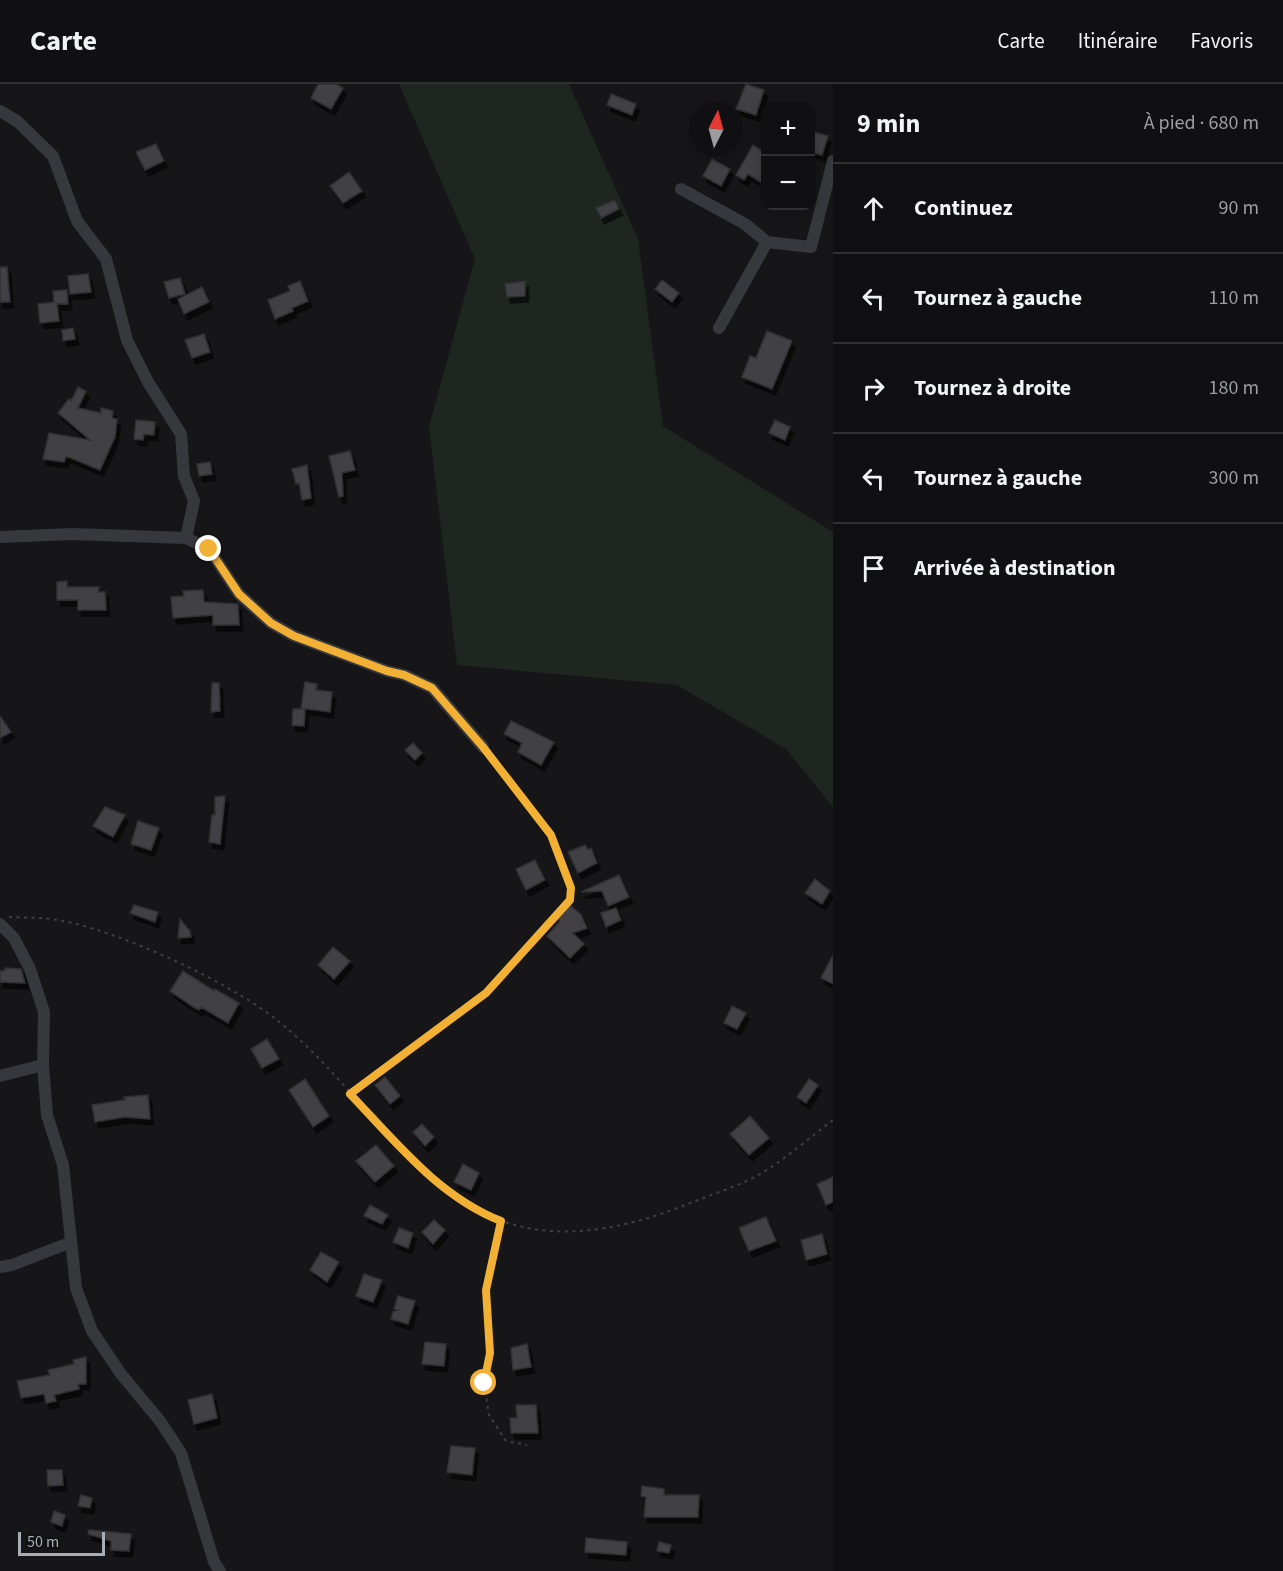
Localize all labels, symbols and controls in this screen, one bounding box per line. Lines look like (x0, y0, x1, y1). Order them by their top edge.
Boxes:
text: Carte (30, 21, 97, 61)
text: Carte (998, 26, 1045, 56)
text: Itinéraire (1078, 26, 1157, 56)
text: Favoris (1190, 26, 1253, 56)
north arrow (689, 102, 743, 156)
map controls (761, 102, 815, 210)
button: + (761, 102, 815, 156)
text: 9 min (857, 105, 920, 142)
text: À pied · 680 m (1144, 109, 1259, 137)
button: − (761, 156, 815, 210)
icon: ahead (857, 192, 890, 225)
text: Continuez (914, 192, 1013, 224)
text: 90 m (1219, 194, 1259, 222)
icon: left (857, 282, 890, 315)
text: Tournez à gauche (914, 282, 1082, 314)
text: 110 m (1209, 284, 1259, 312)
icon: right (857, 372, 890, 405)
text: Tournez à droite (914, 372, 1071, 404)
text: 180 m (1209, 374, 1259, 402)
icon: left (857, 462, 890, 495)
text: Tournez à gauche (914, 462, 1082, 494)
text: 300 m (1209, 464, 1259, 492)
route end (195, 535, 221, 561)
icon: arrive (857, 552, 890, 585)
text: Arrivée à destination (914, 552, 1116, 584)
route start (470, 1369, 496, 1395)
scale bar (18, 1529, 105, 1556)
text: 50 m (27, 1531, 59, 1553)

